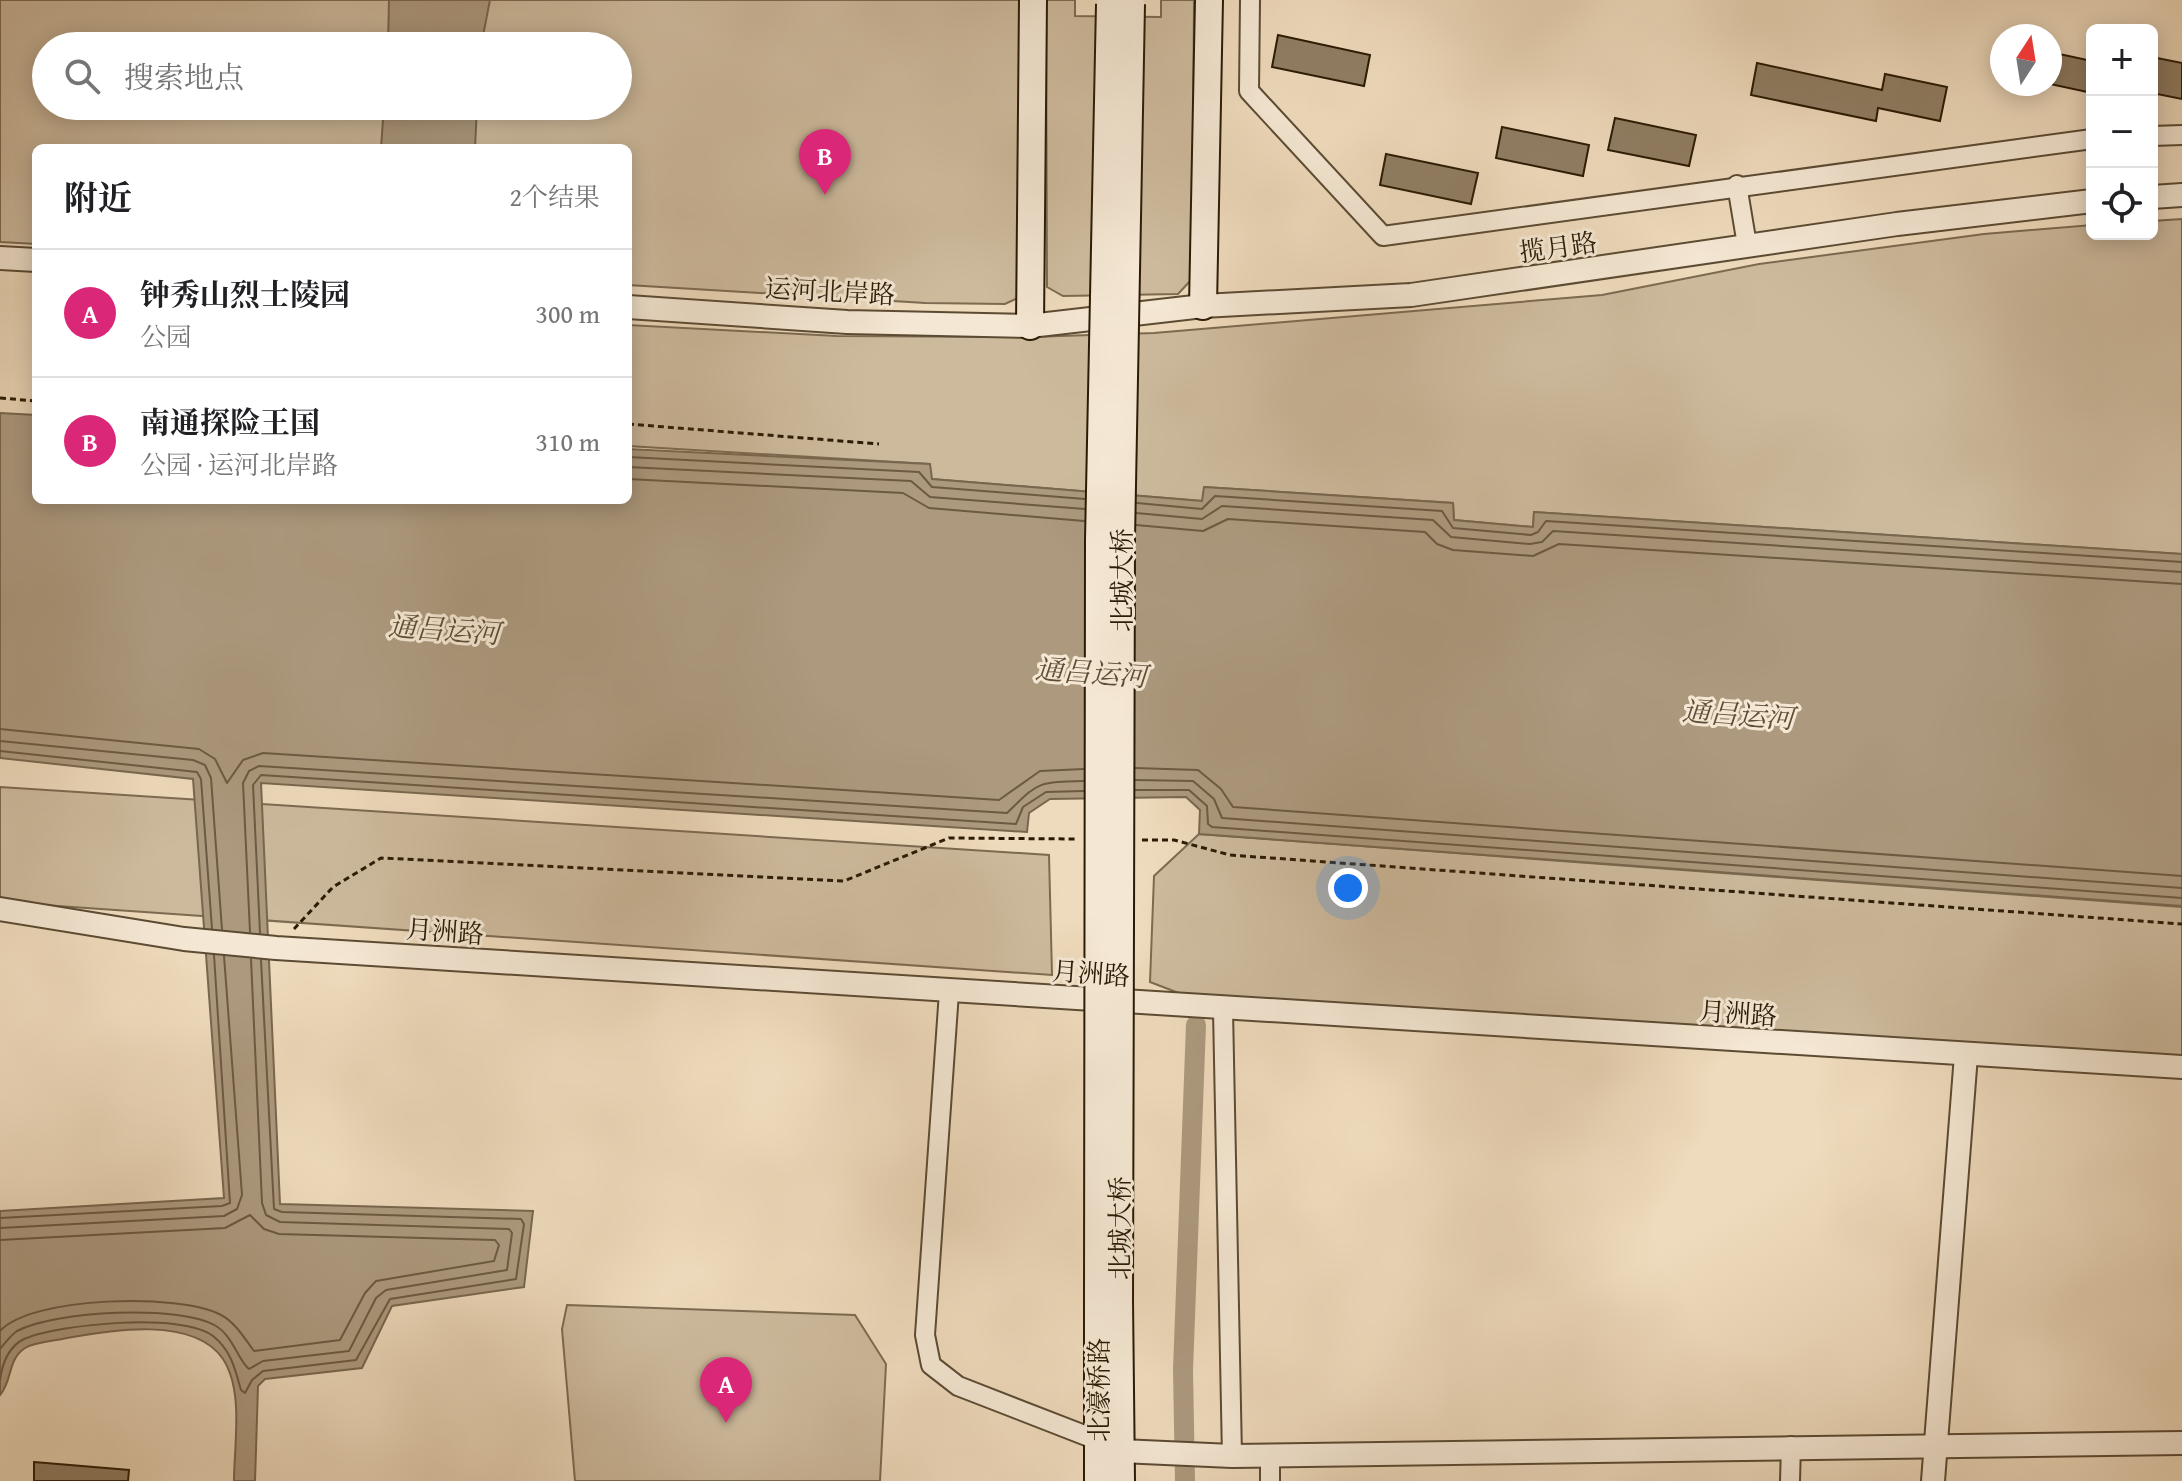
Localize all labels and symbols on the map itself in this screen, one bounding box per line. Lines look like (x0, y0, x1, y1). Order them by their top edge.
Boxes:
north arrow (1990, 24, 2062, 96)
pin: B (799, 129, 851, 195)
street label: 揽月路 (1517, 222, 1599, 272)
street label: 运河北岸路 (764, 268, 896, 314)
street label: 北城大桥 (1102, 528, 1141, 632)
water label: 通吕运河 (387, 605, 506, 654)
water label: 通吕运河 (1034, 648, 1153, 697)
water label: 通吕运河 (1681, 690, 1800, 739)
your location (1328, 868, 1368, 908)
street label: 月洲路 (405, 909, 485, 953)
street label: 月洲路 (1051, 951, 1131, 995)
street label: 月洲路 (1698, 991, 1778, 1035)
street label: 北城大桥 (1100, 1176, 1139, 1280)
street label: 北濠桥路 (1079, 1338, 1118, 1442)
pin: A (700, 1357, 752, 1423)

